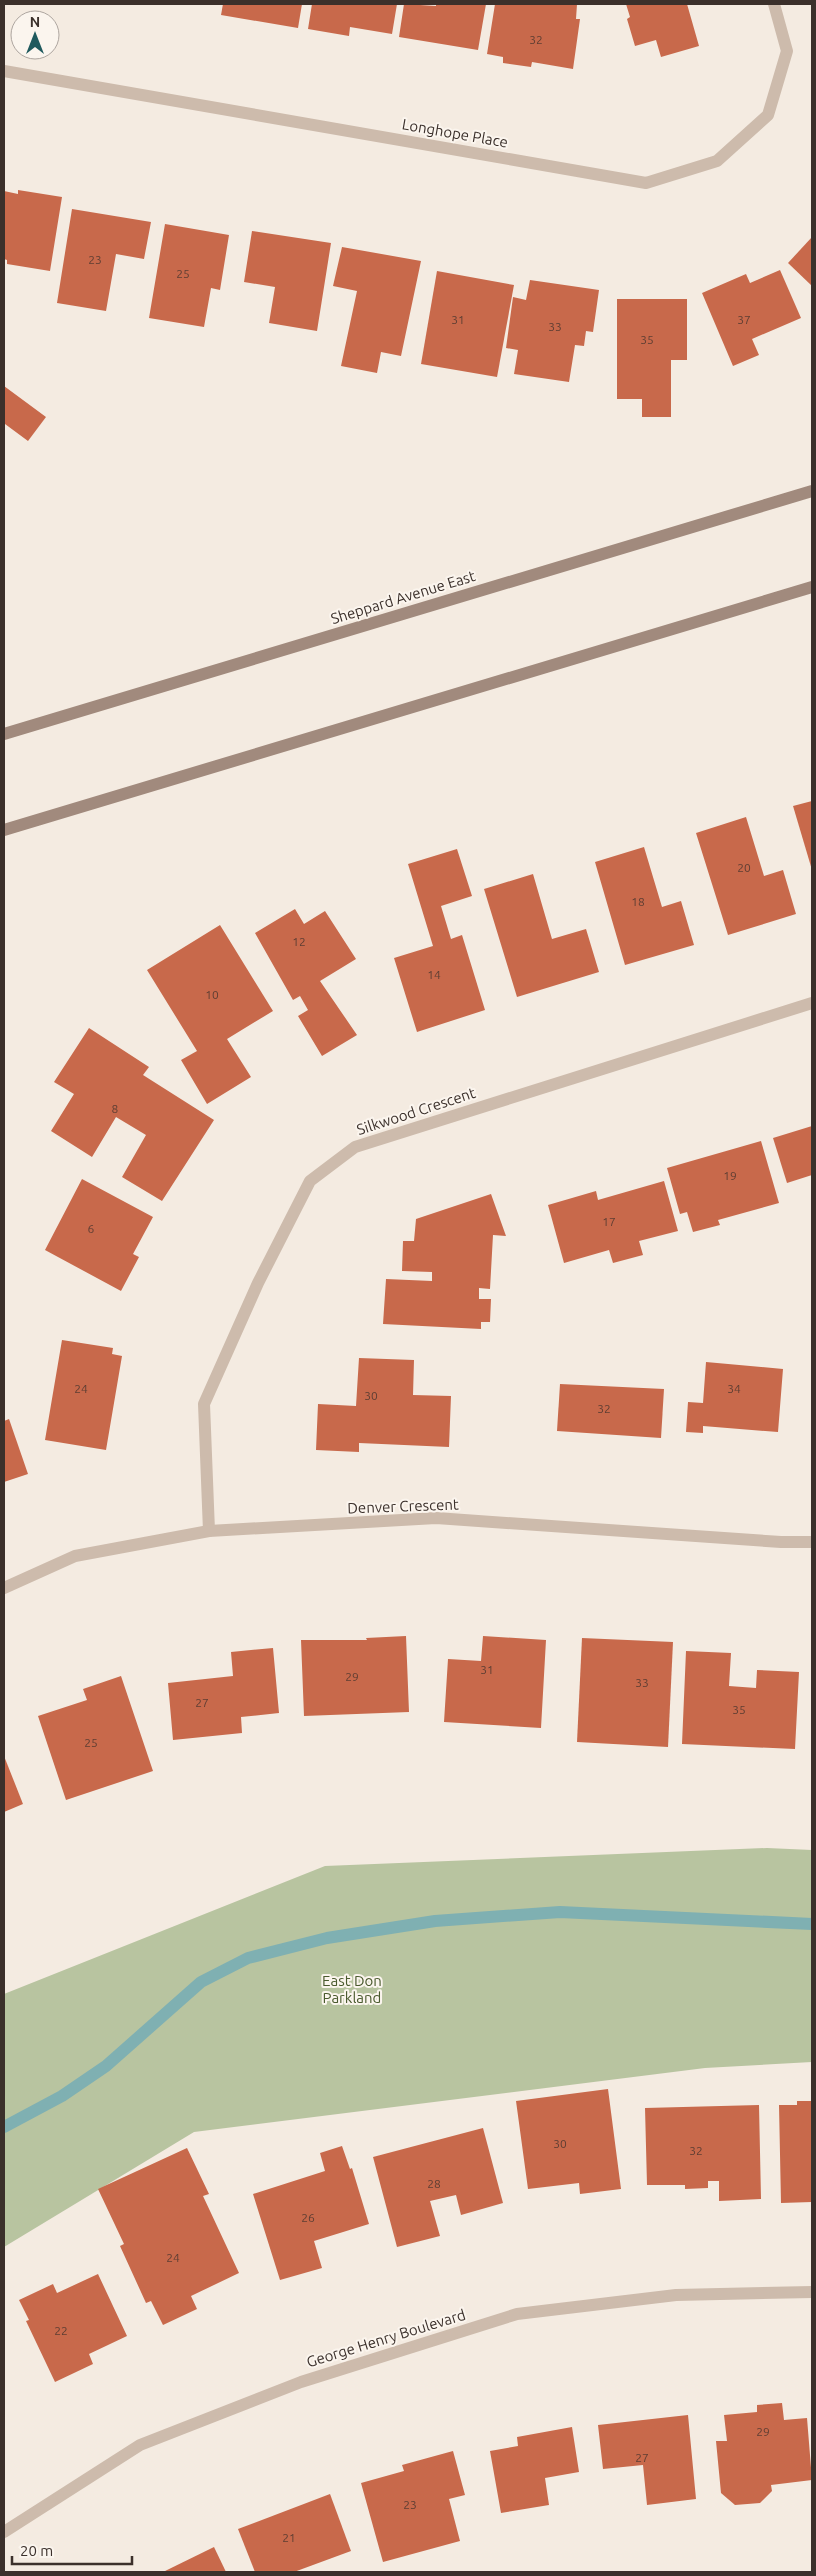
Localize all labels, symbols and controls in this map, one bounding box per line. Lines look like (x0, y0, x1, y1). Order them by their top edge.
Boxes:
north arrow (10, 10, 60, 60)
text: N (30, 14, 40, 30)
house number: 32 (529, 33, 543, 46)
street label: Longhope Place (401, 115, 509, 151)
house number: 23 (88, 253, 102, 266)
house number: 25 (176, 267, 190, 280)
house number: 31 (451, 313, 465, 326)
house number: 37 (737, 313, 751, 326)
house number: 33 (548, 320, 562, 333)
house number: 35 (640, 333, 654, 346)
street label: Sheppard Avenue East (329, 567, 477, 627)
house number: 20 (737, 861, 751, 874)
house number: 18 (631, 895, 645, 908)
house number: 12 (292, 935, 306, 948)
house number: 14 (427, 968, 441, 981)
house number: 10 (205, 988, 219, 1001)
street label: Silkwood Crescent (355, 1084, 478, 1138)
house number: 8 (112, 1102, 119, 1115)
house number: 19 (723, 1169, 737, 1182)
house number: 17 (602, 1215, 616, 1228)
house number: 6 (88, 1222, 95, 1235)
house number: 24 (74, 1382, 88, 1395)
house number: 34 (727, 1382, 741, 1395)
house number: 30 (364, 1389, 378, 1402)
house number: 32 (597, 1402, 611, 1415)
street label: Denver Crescent (347, 1496, 459, 1516)
house number: 31 (480, 1663, 494, 1676)
house number: 29 (345, 1670, 359, 1683)
house number: 33 (635, 1676, 649, 1689)
house number: 27 (195, 1696, 209, 1709)
house number: 35 (732, 1703, 746, 1716)
house number: 25 (84, 1736, 98, 1749)
park label: East Don Parkland (322, 1972, 382, 2006)
house number: 30 (553, 2137, 567, 2150)
house number: 32 (689, 2144, 703, 2157)
house number: 28 (427, 2177, 441, 2190)
house number: 26 (301, 2211, 315, 2224)
house number: 24 (166, 2251, 180, 2264)
street label: George Henry Boulevard (304, 2306, 468, 2370)
house number: 22 (54, 2324, 68, 2337)
house number: 29 (756, 2425, 770, 2438)
house number: 27 (635, 2451, 649, 2464)
house number: 23 (403, 2498, 417, 2511)
house number: 21 (282, 2531, 296, 2544)
scale bar (12, 2534, 132, 2566)
text: 20 m (20, 2542, 53, 2559)

